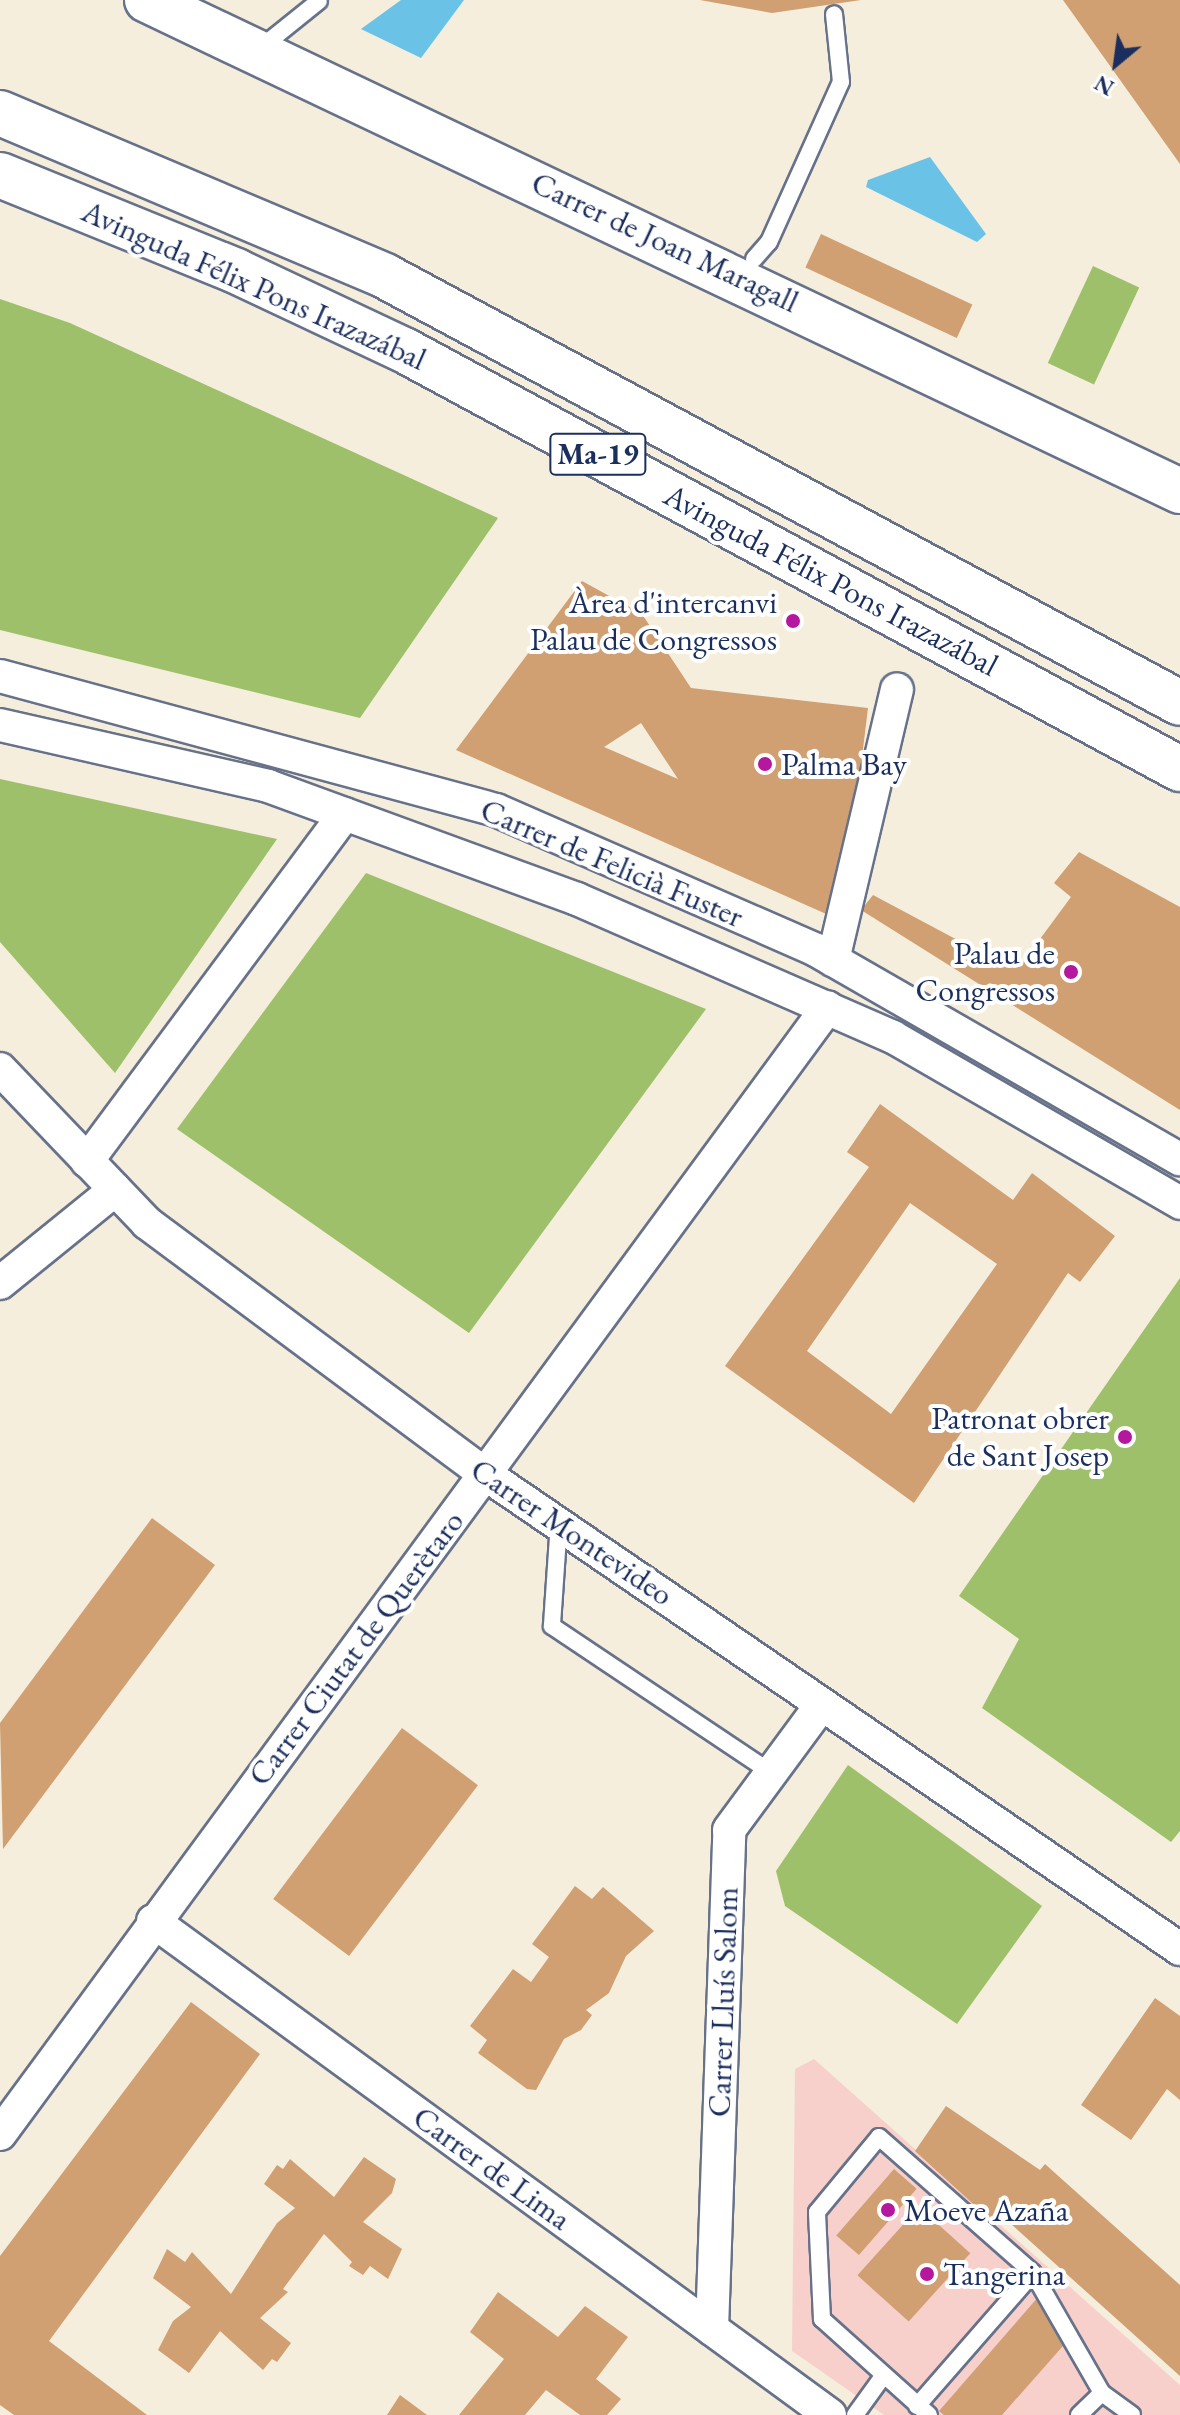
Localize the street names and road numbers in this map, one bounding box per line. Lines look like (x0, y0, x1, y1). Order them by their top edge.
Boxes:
street label: Carrer de Joan Maragall (525, 163, 805, 321)
street label: Avinguda Félix Pons Irazazábal (76, 192, 432, 378)
road number: Ma-19 (548, 428, 648, 480)
street label: Avinguda Félix Pons Irazazábal (657, 476, 1005, 684)
street label: Carrer de Felicià Fuster (475, 790, 749, 936)
street label: Carrer Montevideo (463, 1450, 681, 1614)
street label: Carrer Ciutat de Querètaro (240, 1503, 472, 1793)
street label: Carrer Lluís Salom (700, 1886, 746, 2118)
street label: Carrer de Lima (406, 2098, 578, 2238)

